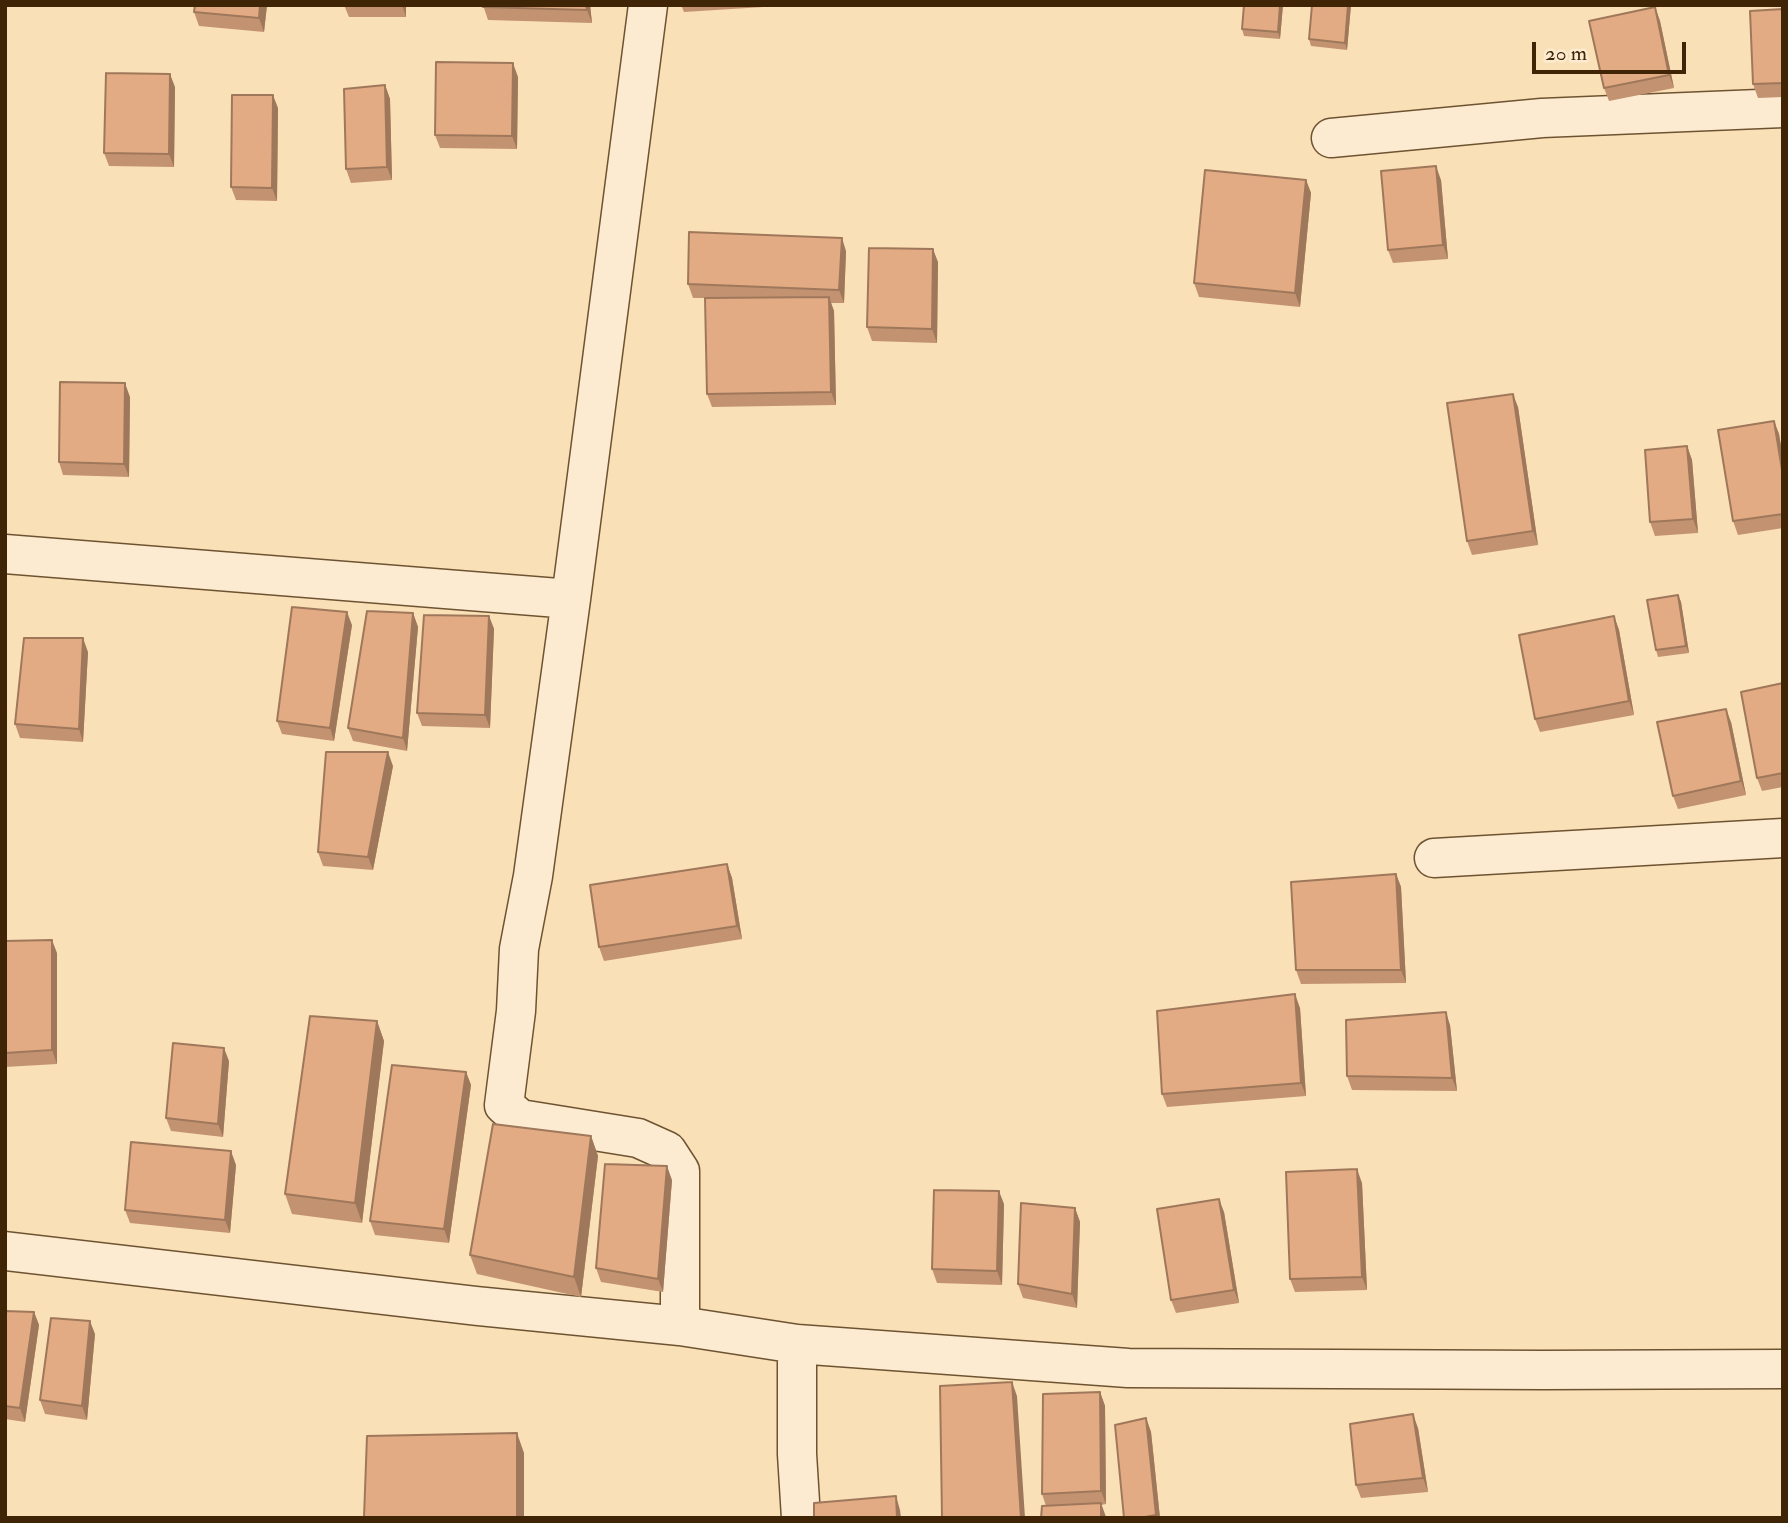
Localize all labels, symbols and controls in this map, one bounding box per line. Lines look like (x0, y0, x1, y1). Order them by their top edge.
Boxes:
scale bar (1536, 28, 1690, 72)
text: 20 m (1545, 40, 1587, 67)

